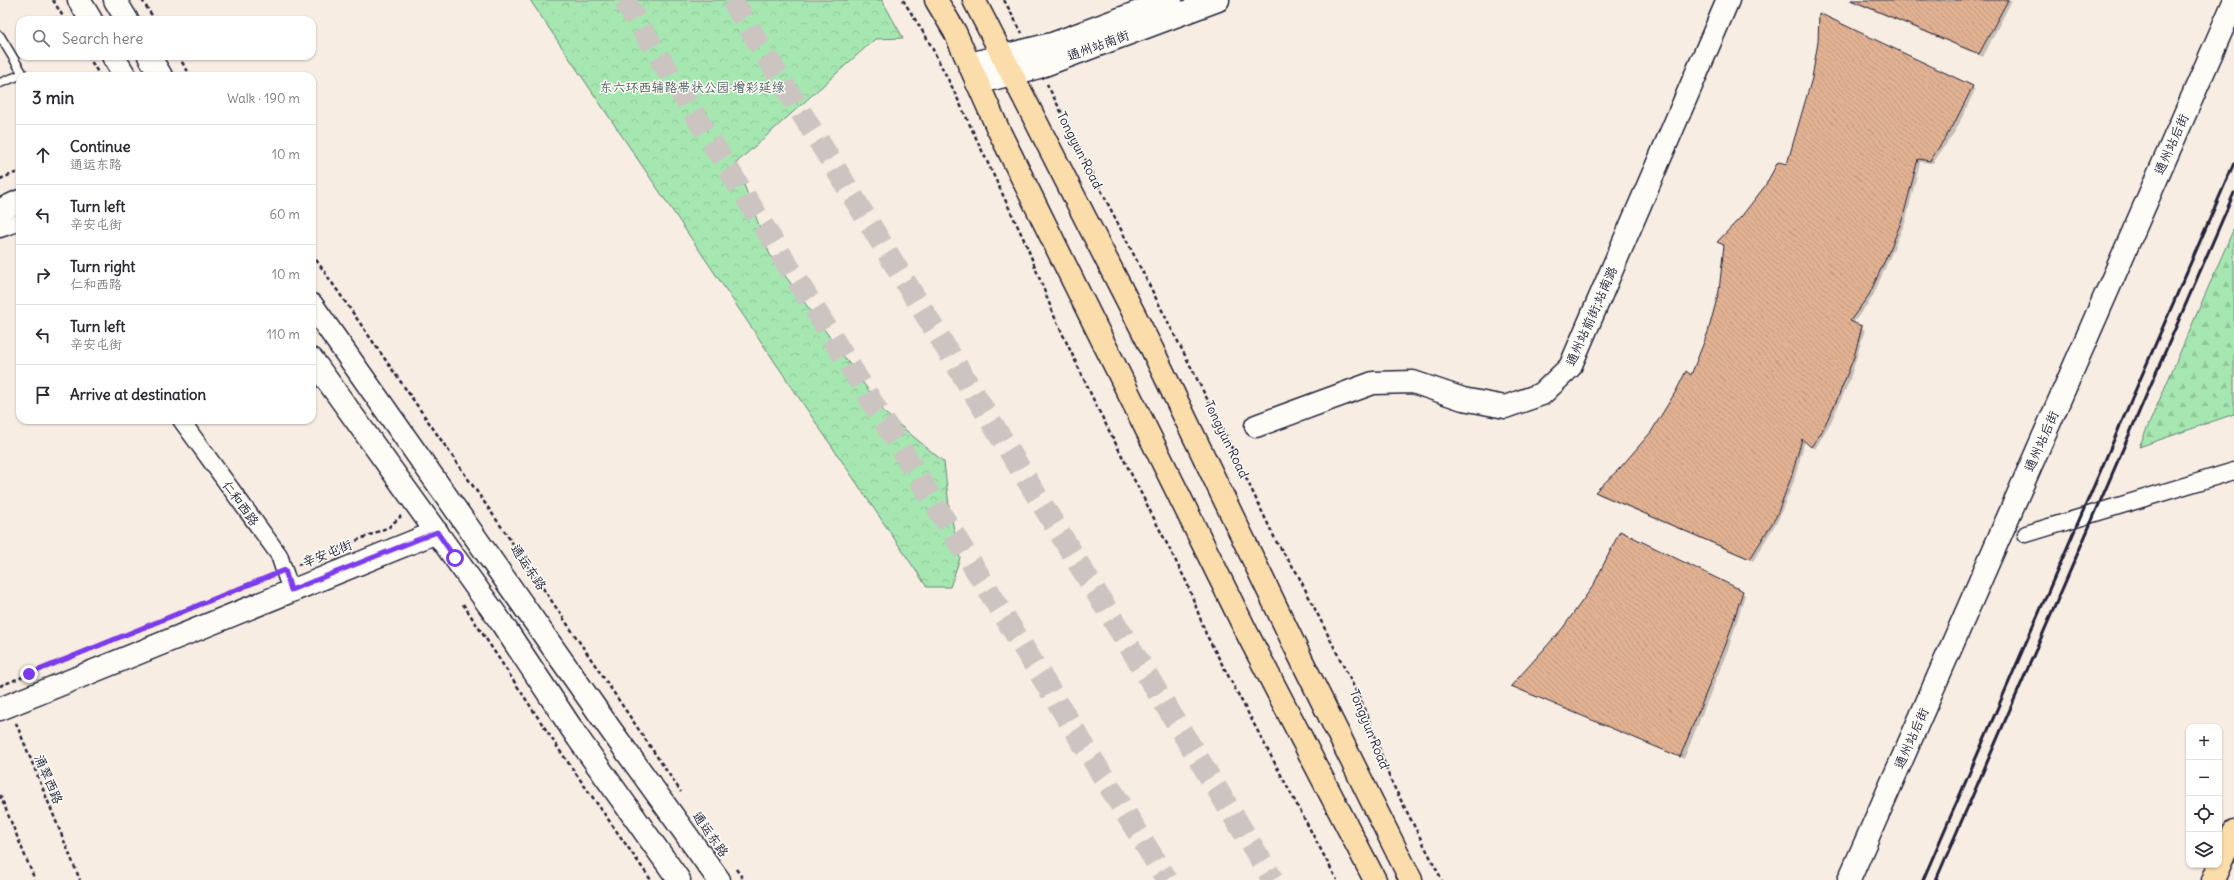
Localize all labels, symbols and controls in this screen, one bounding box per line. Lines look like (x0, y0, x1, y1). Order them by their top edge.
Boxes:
search box (16, 16, 316, 60)
street label: 通州站南街 (1065, 26, 1132, 65)
icon: search (30, 27, 52, 49)
text: Search here (62, 29, 143, 48)
park label: 东六环西辅路带状公园·增彩延绿 (600, 79, 784, 96)
text: 3 min (32, 87, 74, 109)
text: Walk · 190 m (227, 90, 300, 107)
street label: Tongyun Road (1053, 109, 1106, 192)
street label: 通州站后街 (2150, 111, 2192, 177)
text: Continue (70, 137, 131, 156)
icon: ahead (32, 144, 54, 166)
text: 10 m (272, 146, 300, 163)
text: 通运东路 (70, 156, 122, 173)
text: Turn left (70, 197, 125, 216)
icon: left (32, 204, 54, 226)
text: 60 m (269, 206, 300, 223)
text: 辛安屯街 (70, 216, 122, 233)
text: Turn right (70, 257, 135, 276)
icon: right (32, 264, 54, 286)
street label: 通州站前街;站南潞 (1562, 264, 1621, 369)
text: 10 m (272, 266, 300, 283)
text: 仁和西路 (70, 276, 122, 293)
text: Turn left (70, 317, 125, 336)
icon: left (32, 324, 54, 346)
text: 110 m (267, 326, 300, 343)
text: 辛安屯街 (70, 336, 122, 353)
icon: arrive (32, 384, 54, 406)
text: Arrive at destination (70, 385, 206, 404)
street label: Tongyun Road (1200, 398, 1253, 481)
street label: 通州站后街 (2020, 408, 2062, 474)
street label: 仁和西路 (218, 477, 263, 529)
street label: 辛安屯街 (300, 536, 354, 571)
street label: 通运东路 (507, 541, 550, 594)
route start (446, 549, 464, 567)
route end (20, 665, 38, 683)
street label: Tongyun Road (1346, 687, 1393, 772)
street label: 通州站后街 (1890, 705, 1932, 771)
map controls (2186, 724, 2222, 868)
button: + (2186, 724, 2222, 760)
street label: 涌翠西路 (31, 752, 67, 806)
button: − (2186, 760, 2222, 796)
button: locate (2186, 796, 2222, 832)
street label: 通运东路 (689, 808, 732, 860)
button: layers (2186, 832, 2222, 868)

